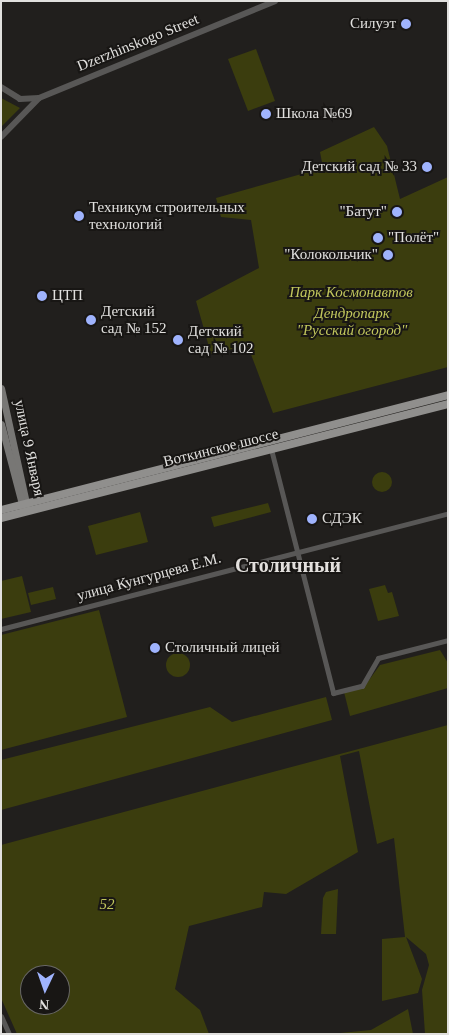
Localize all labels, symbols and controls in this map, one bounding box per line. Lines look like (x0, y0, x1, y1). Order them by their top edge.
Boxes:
street label: Dzerzhinskogo Street (75, 10, 201, 76)
place label: Силуэт (350, 15, 396, 33)
marker: Силуэт (400, 18, 412, 30)
place label: Школа №69 (276, 105, 352, 123)
marker: Школа №69 (260, 108, 272, 120)
place label: Детский сад № 33 (301, 158, 417, 176)
marker: Детский сад № 33 (421, 161, 433, 173)
place label: Техникум строительных технологий (89, 198, 245, 233)
place label: "Батут" (339, 203, 387, 221)
marker: "Батут" (391, 206, 403, 218)
marker: Техникум строительных технологий (73, 210, 85, 222)
place label: "Полёт" (388, 229, 439, 247)
marker: "Полёт" (372, 232, 384, 244)
place label: "Колокольчик" (284, 246, 378, 264)
marker: "Колокольчик" (382, 249, 394, 261)
park label: Парк Космонавтов (289, 284, 413, 302)
place label: ЦТП (52, 287, 83, 305)
marker: ЦТП (36, 290, 48, 302)
place label: Детский сад № 152 (101, 302, 166, 337)
park label: Дендропарк "Русский огород" (297, 304, 407, 339)
marker: Детский сад № 152 (85, 314, 97, 326)
place label: Детский сад № 102 (188, 322, 253, 357)
marker: Детский сад № 102 (172, 334, 184, 346)
street label: улица 9 Января (10, 398, 48, 498)
street label: Воткинское шоссе (162, 425, 280, 471)
place label: СДЭК (322, 510, 362, 528)
marker: СДЭК (306, 513, 318, 525)
street label: улица Кунгурцева Е.М. (75, 549, 223, 605)
district label: Столичный (235, 553, 341, 577)
place label: Столичный лицей (165, 639, 280, 657)
marker: Столичный лицей (149, 642, 161, 654)
park label: 52 (100, 896, 114, 914)
north arrow (20, 965, 70, 1015)
text: N (39, 997, 50, 1012)

